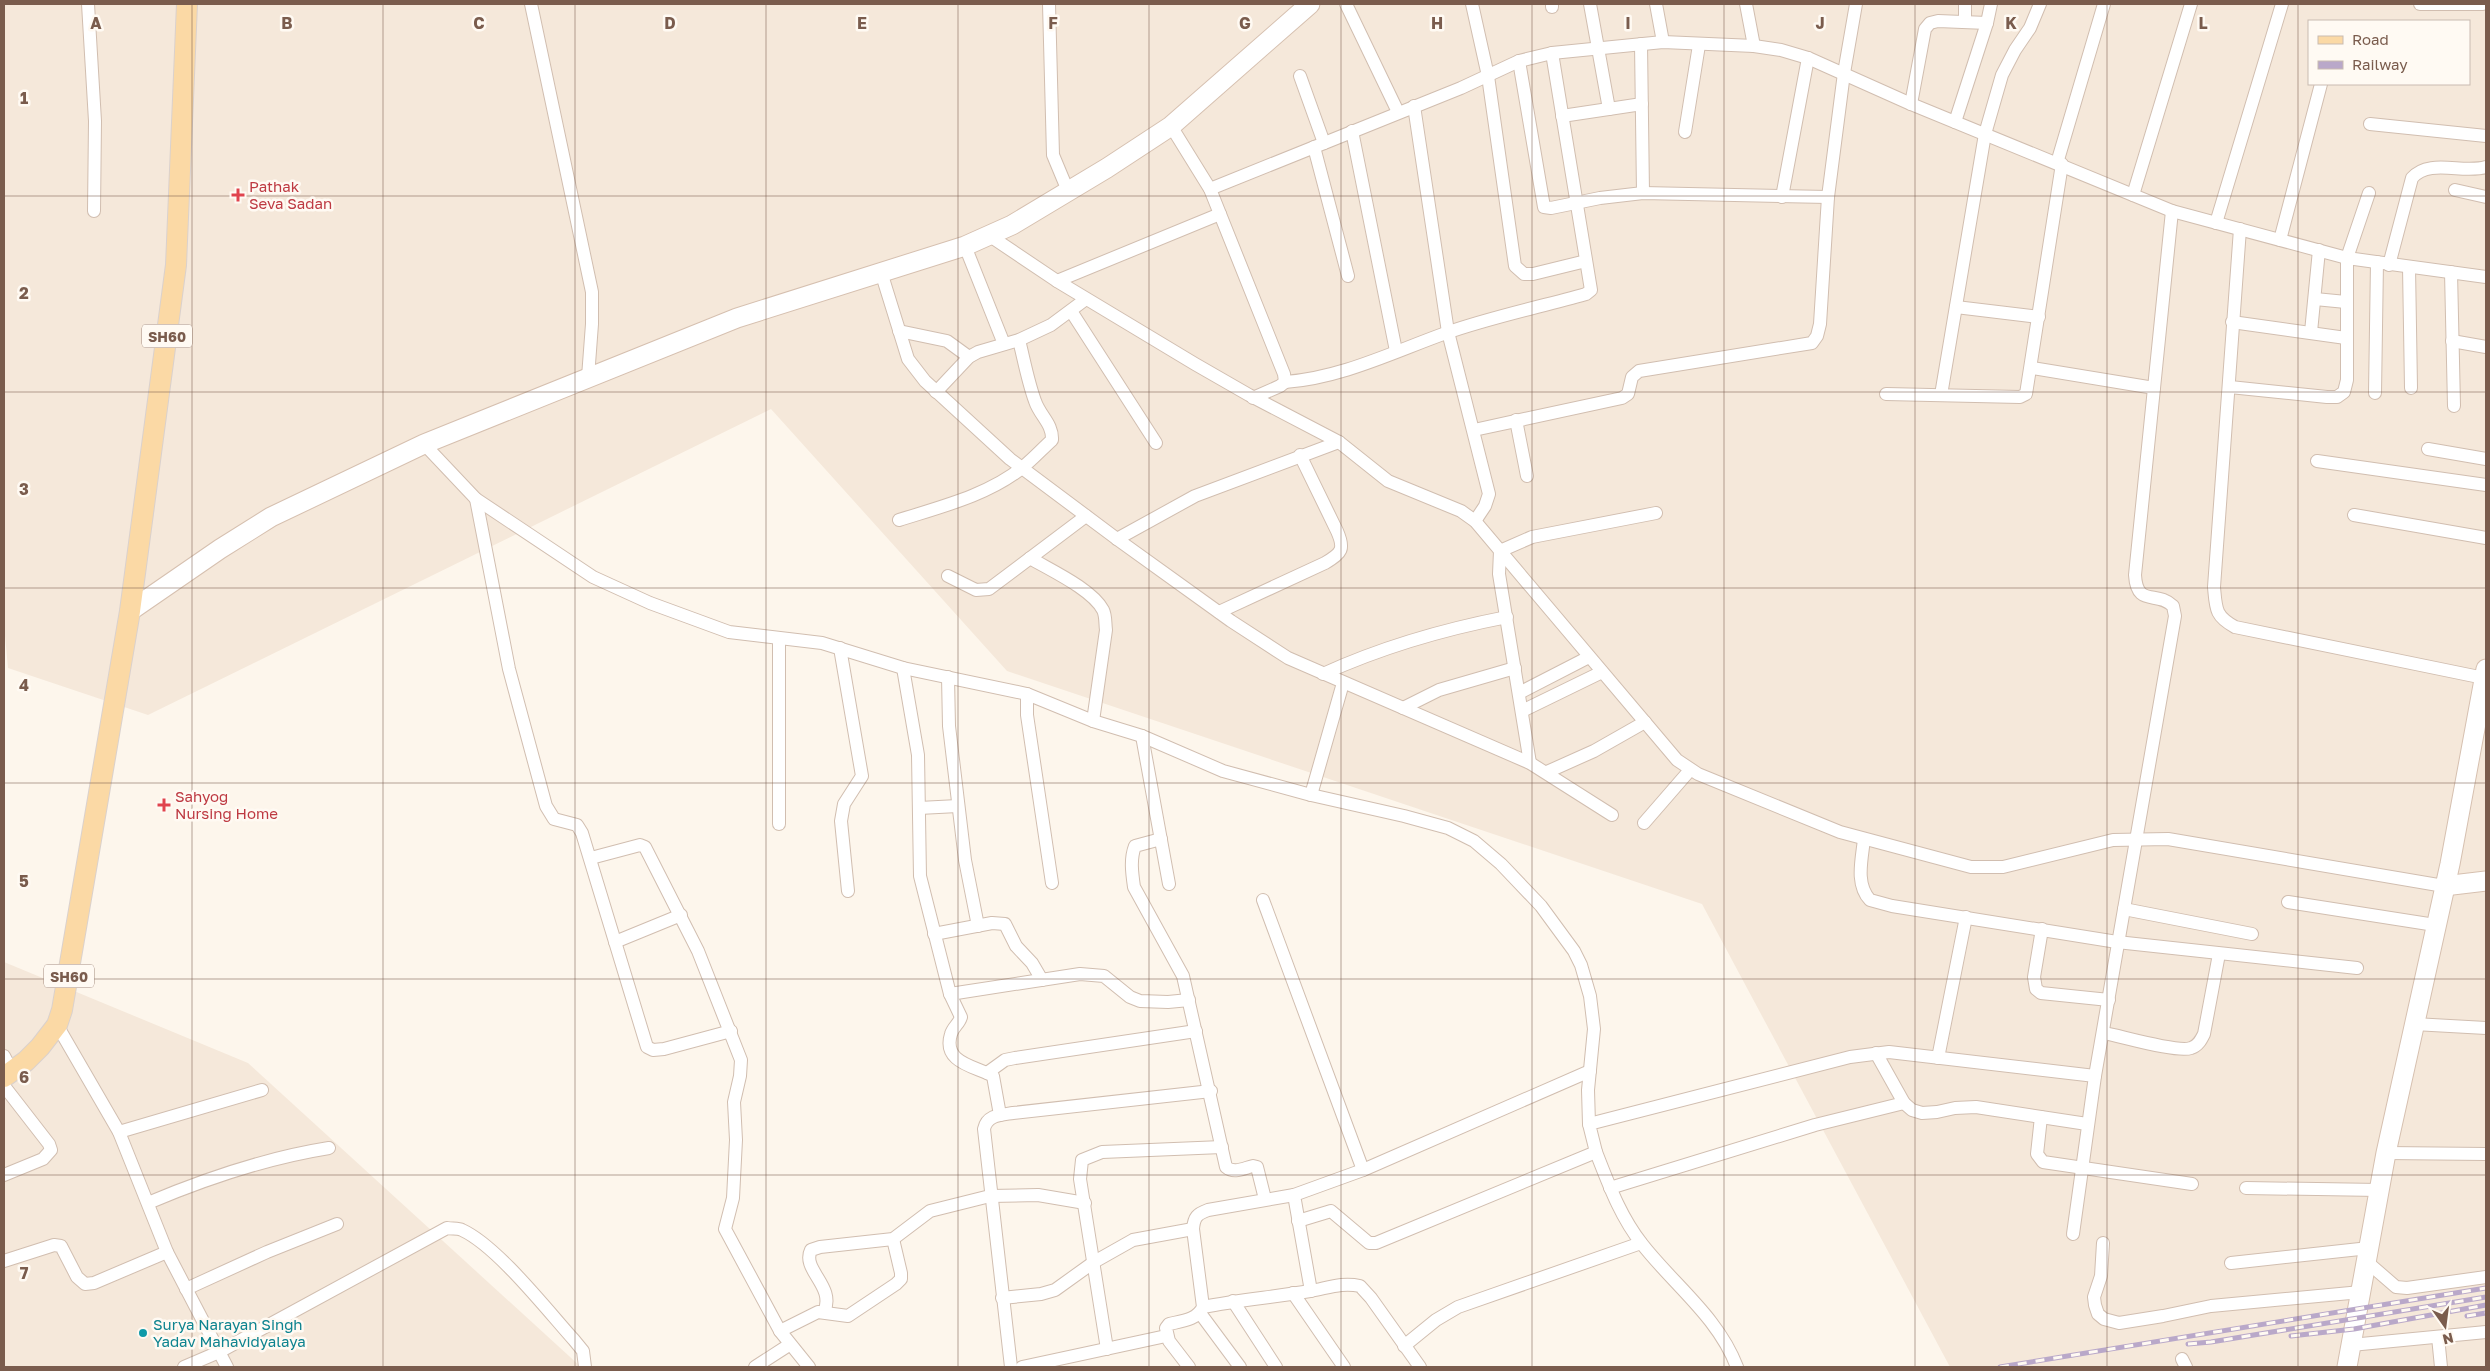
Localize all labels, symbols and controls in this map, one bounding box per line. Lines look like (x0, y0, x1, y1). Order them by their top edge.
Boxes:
text: A (90, 13, 102, 33)
text: B (281, 13, 293, 33)
text: C (473, 13, 485, 33)
text: D (664, 13, 676, 33)
text: E (857, 13, 867, 33)
text: F (1048, 13, 1058, 33)
text: G (1239, 13, 1251, 33)
text: H (1431, 13, 1443, 33)
text: I (1625, 13, 1631, 33)
text: J (1815, 13, 1825, 33)
text: K (2005, 13, 2017, 33)
text: L (2198, 13, 2208, 33)
legend (2308, 20, 2470, 85)
text: Road (2352, 30, 2389, 48)
text: Railway (2352, 55, 2408, 73)
text: 1 (20, 88, 28, 108)
place label: Pathak Seva Sadan (249, 177, 332, 212)
marker: Pathak Seva Sadan (231, 188, 245, 202)
text: 2 (19, 283, 29, 303)
road number: SH60 (142, 324, 192, 348)
text: 3 (19, 479, 29, 499)
text: 4 (19, 675, 29, 695)
place label: Sahyog Nursing Home (175, 787, 278, 822)
marker: Sahyog Nursing Home (157, 798, 171, 812)
text: 5 (19, 871, 29, 891)
road number: SH60 (44, 964, 94, 988)
text: 6 (19, 1067, 29, 1087)
text: 7 (20, 1263, 29, 1283)
north arrow (2420, 1301, 2470, 1351)
place label: Surya Narayan Singh Yadav Mahavidyalaya (153, 1315, 306, 1350)
marker: Surya Narayan Singh Yadav Mahavidyalaya (137, 1327, 149, 1339)
text: N (2441, 1330, 2455, 1349)

